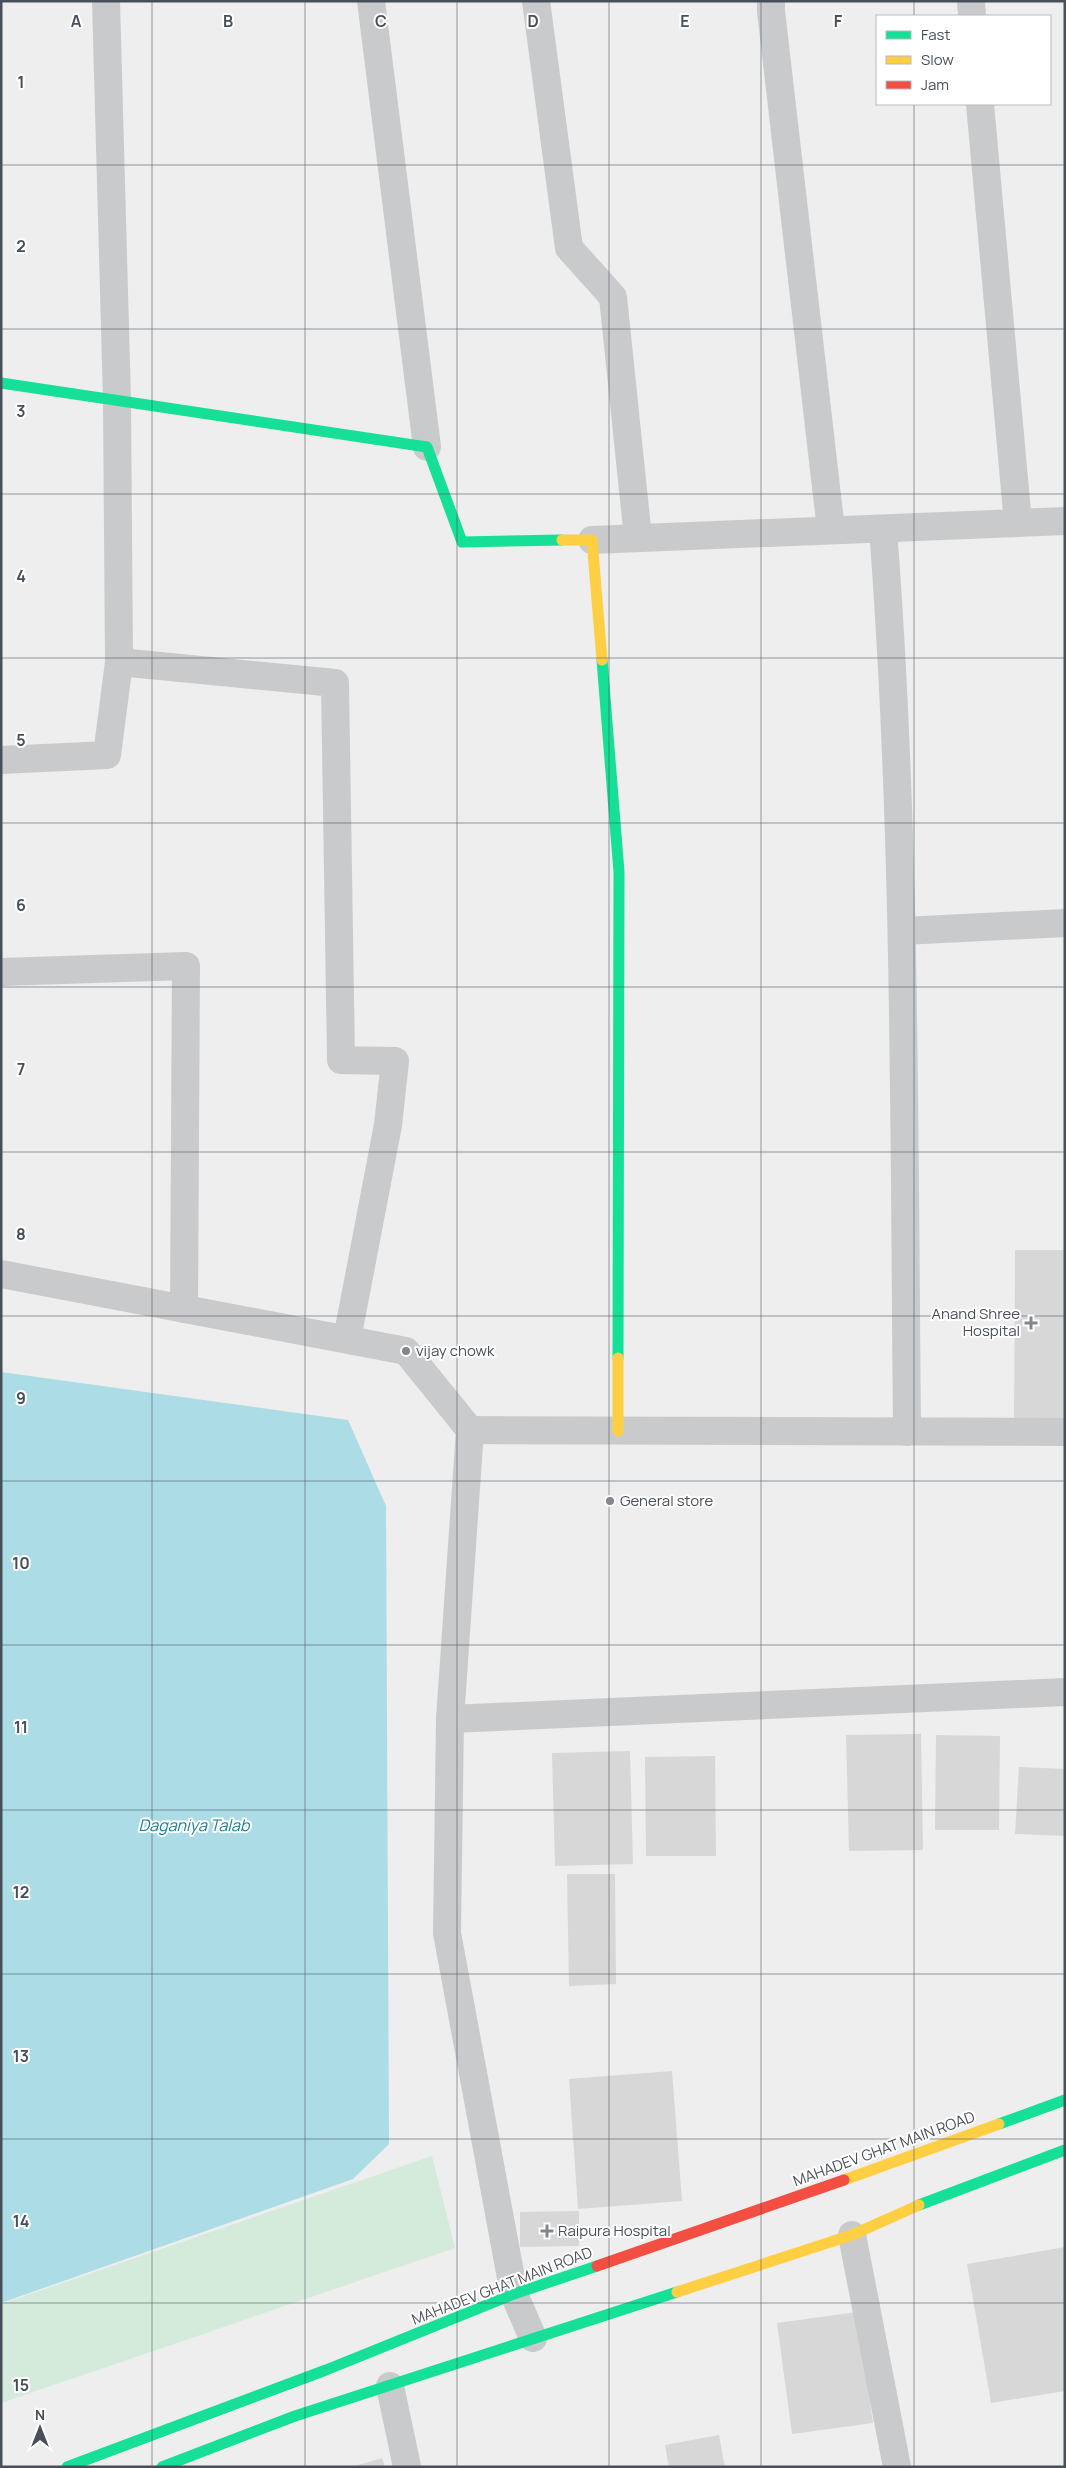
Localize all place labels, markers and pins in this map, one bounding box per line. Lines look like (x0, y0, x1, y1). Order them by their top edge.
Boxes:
place label: Anand Shree Hospital (932, 1303, 1020, 1341)
marker: Anand Shree Hospital (1024, 1316, 1038, 1330)
place label: vijay chowk (416, 1340, 495, 1361)
marker: vijay chowk (400, 1345, 412, 1357)
place label: General store (620, 1490, 713, 1511)
marker: General store (604, 1495, 616, 1507)
place label: Raipura Hospital (558, 2220, 671, 2241)
marker: Raipura Hospital (540, 2224, 554, 2238)

